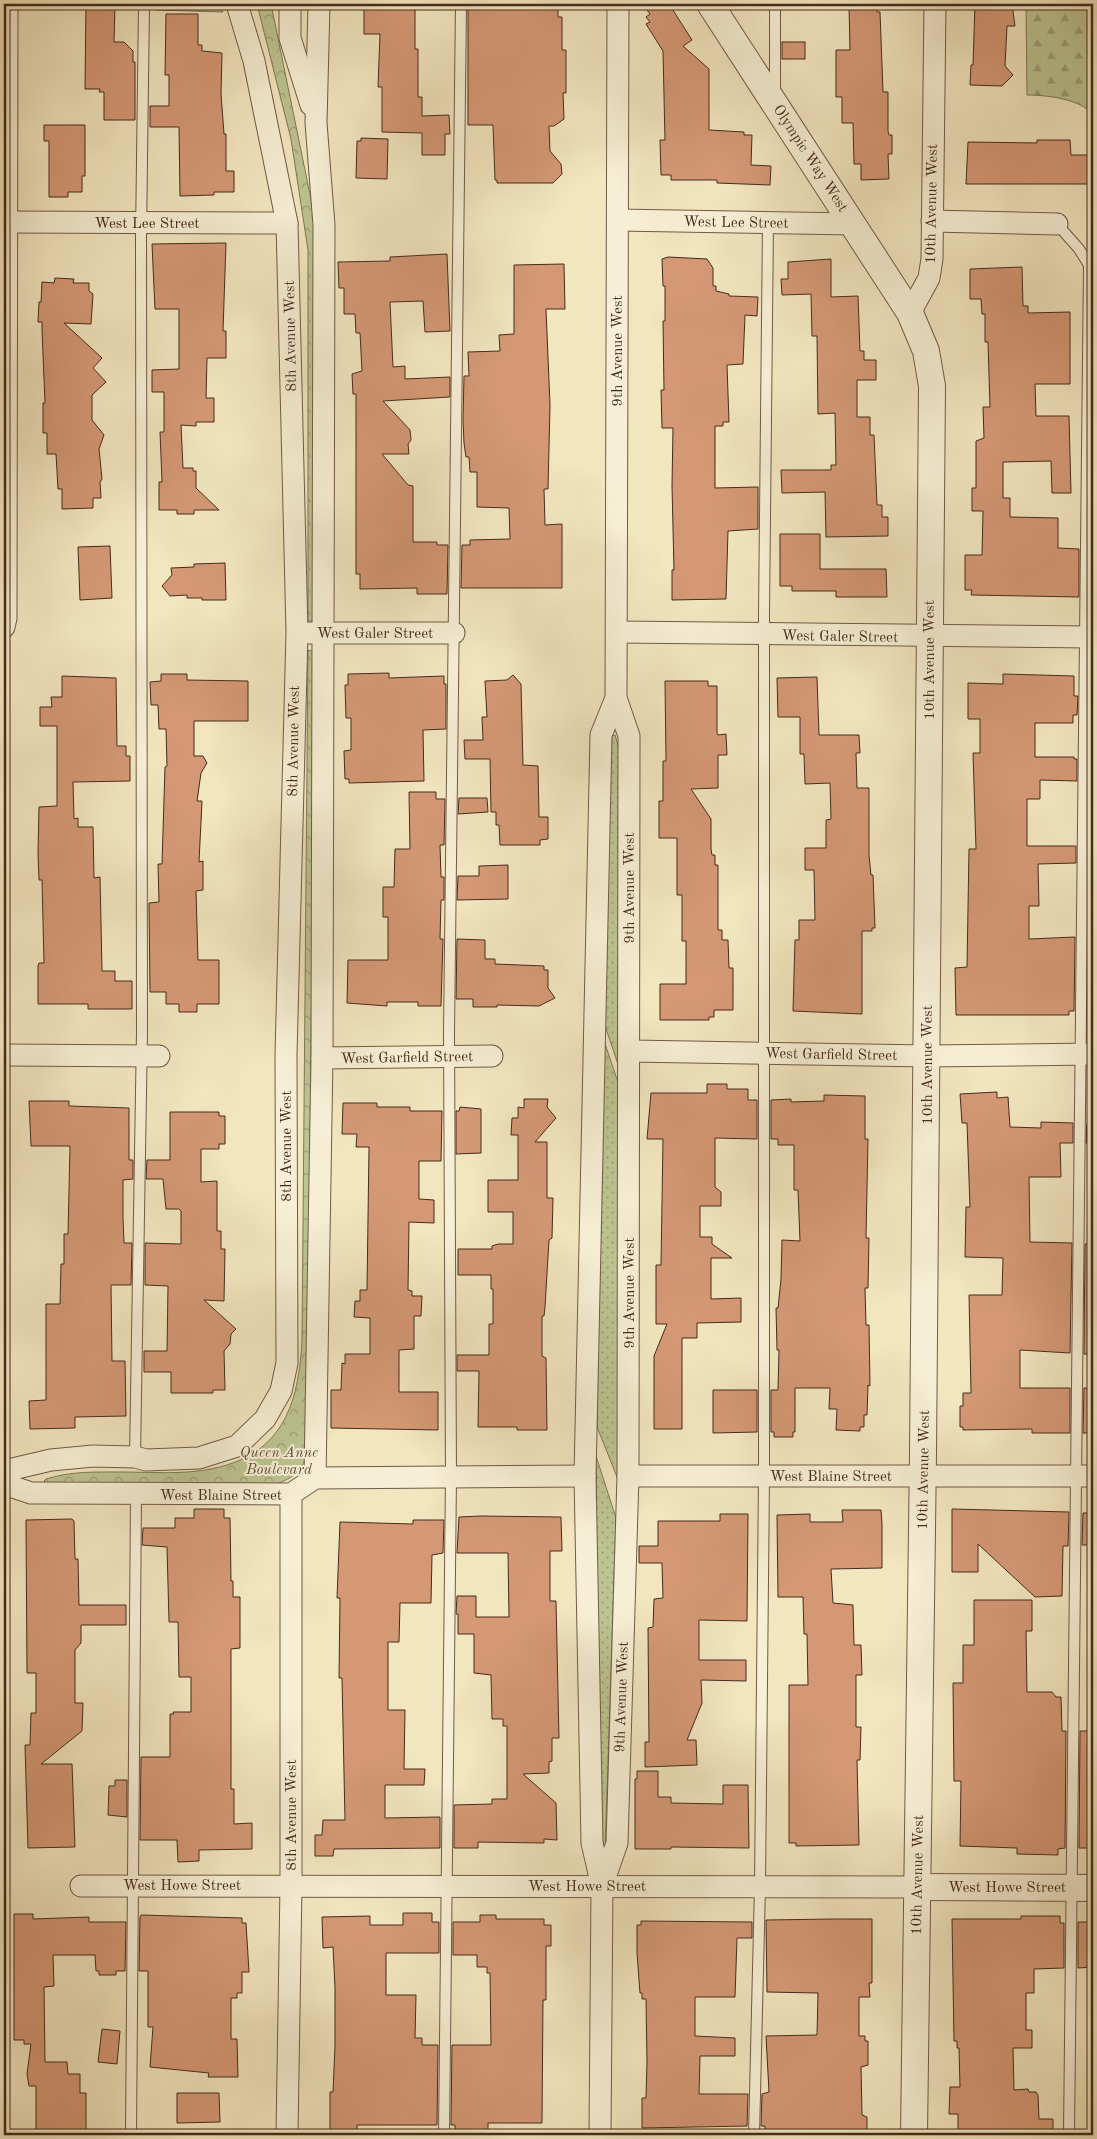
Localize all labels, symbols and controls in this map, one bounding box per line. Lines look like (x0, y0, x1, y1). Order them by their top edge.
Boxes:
street label: Olympic Way West (770, 103, 850, 215)
street label: 10th Avenue West (924, 144, 941, 264)
street label: West Lee Street (683, 215, 789, 232)
street label: West Lee Street (94, 217, 200, 232)
street label: 8th Avenue West (283, 280, 300, 392)
street label: 9th Avenue West (611, 295, 626, 407)
street label: 10th Avenue West (923, 600, 938, 720)
street label: West Galer Street (317, 627, 433, 642)
street label: West Galer Street (782, 629, 898, 646)
street label: 8th Avenue West (286, 685, 303, 797)
street label: 9th Avenue West (623, 832, 638, 944)
street label: 10th Avenue West (921, 1005, 936, 1125)
street label: West Garfield Street (765, 1047, 897, 1064)
street label: West Garfield Street (341, 1050, 473, 1067)
street label: 8th Avenue West (280, 1090, 295, 1202)
street label: 9th Avenue West (623, 1237, 638, 1349)
street label: 10th Avenue West (916, 1410, 933, 1530)
park label: Queen Anne Boulevard (240, 1446, 318, 1478)
street label: West Blaine Street (770, 1470, 892, 1485)
street label: West Blaine Street (160, 1489, 282, 1504)
street label: 9th Avenue West (613, 1641, 632, 1753)
street label: 8th Avenue West (285, 1759, 300, 1871)
street label: 10th Avenue West (910, 1815, 927, 1935)
street label: West Howe Street (123, 1879, 241, 1894)
street label: West Howe Street (528, 1880, 646, 1895)
street label: West Howe Street (948, 1881, 1066, 1896)

